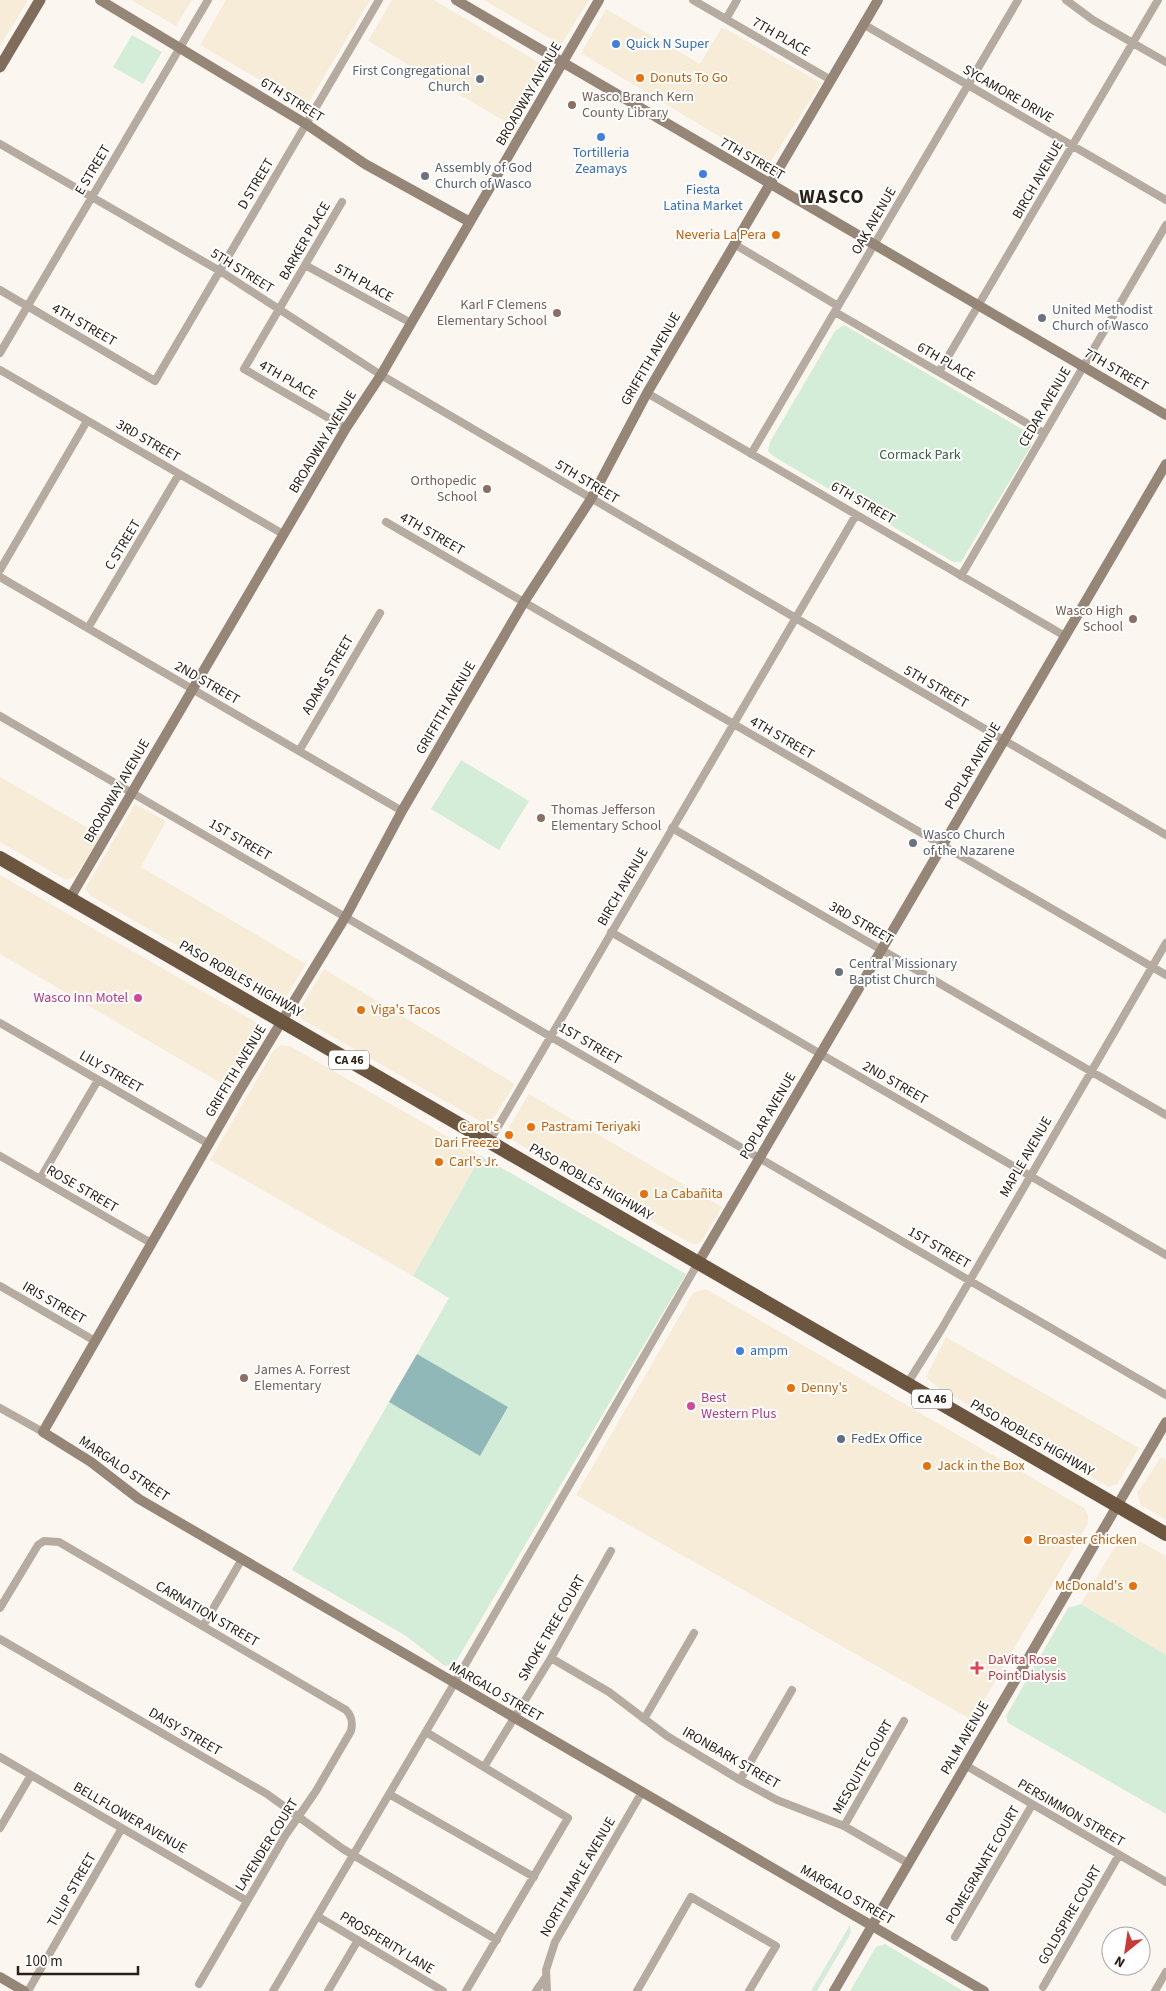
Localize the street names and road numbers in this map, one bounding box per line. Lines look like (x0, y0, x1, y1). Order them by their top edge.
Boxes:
street label: 7TH PLACE (748, 12, 814, 62)
street label: BROADWAY AVENUE (491, 38, 567, 150)
street label: SYCAMORE DRIVE (959, 60, 1057, 128)
street label: 6TH STREET (256, 73, 328, 128)
street label: 7TH STREET (716, 133, 788, 186)
street label: BIRCH AVENUE (1008, 137, 1068, 223)
street label: E STREET (70, 141, 116, 199)
street label: D STREET (233, 154, 279, 213)
street label: OAK AVENUE (847, 183, 901, 259)
street label: BARKER PLACE (274, 198, 336, 284)
street label: 5TH STREET (206, 244, 278, 299)
street label: 5TH PLACE (331, 259, 397, 307)
street label: 4TH STREET (48, 299, 120, 352)
street label: GRIFFITH AVENUE (616, 309, 686, 409)
street label: 6TH PLACE (913, 337, 979, 387)
street label: 7TH STREET (1080, 344, 1152, 397)
street label: 4TH PLACE (255, 355, 321, 405)
street label: CEDAR AVENUE (1014, 363, 1076, 451)
street label: BROADWAY AVENUE (284, 387, 362, 497)
street label: 3RD STREET (112, 415, 184, 468)
street label: 5TH STREET (551, 455, 623, 509)
street label: 6TH STREET (827, 477, 899, 530)
street label: 4TH STREET (396, 508, 468, 561)
street label: C STREET (100, 516, 146, 574)
street label: ADAMS STREET (297, 631, 359, 719)
street label: 2ND STREET (171, 656, 244, 710)
street label: GRIFFITH AVENUE (411, 658, 481, 758)
street label: 5TH STREET (900, 661, 972, 714)
street label: 4TH STREET (746, 712, 818, 765)
street label: POPLAR AVENUE (940, 719, 1006, 813)
street label: BROADWAY AVENUE (79, 735, 155, 847)
street label: 1ST STREET (205, 814, 275, 866)
street label: BIRCH AVENUE (593, 844, 653, 930)
street label: 3RD STREET (825, 897, 897, 950)
street label: PASO ROBLES HIGHWAY (175, 935, 307, 1023)
street label: 1ST STREET (555, 1018, 625, 1070)
street label: GRIFFITH AVENUE (200, 1021, 272, 1121)
street label: LILY STREET (75, 1046, 147, 1099)
road number: CA 46 (329, 1050, 369, 1070)
street label: 2ND STREET (859, 1056, 932, 1110)
street label: POPLAR AVENUE (735, 1069, 801, 1163)
street label: MAPLE AVENUE (995, 1113, 1057, 1201)
street label: PASO ROBLES HIGHWAY (525, 1138, 657, 1226)
street label: ROSE STREET (42, 1160, 122, 1218)
street label: 1ST STREET (904, 1222, 974, 1274)
street label: IRIS STREET (18, 1277, 90, 1330)
road number: CA 46 (912, 1390, 952, 1408)
street label: PASO ROBLES HIGHWAY (966, 1394, 1098, 1482)
street label: MARGALO STREET (75, 1431, 174, 1507)
street label: SMOKE TREE COURT (513, 1571, 591, 1685)
street label: CARNATION STREET (151, 1576, 263, 1652)
street label: MARGALO STREET (445, 1657, 547, 1727)
street label: PALM AVENUE (936, 1697, 994, 1779)
street label: DAISY STREET (145, 1703, 226, 1761)
street label: MESQUITE COURT (828, 1716, 898, 1818)
street label: IRONBARK STREET (679, 1722, 784, 1794)
street label: PERSIMMON STREET (1014, 1774, 1129, 1852)
street label: BELLFLOWER AVENUE (69, 1777, 191, 1859)
street label: LAVENDER COURT (230, 1794, 304, 1895)
street label: POMEGRANATE COURT (941, 1802, 1025, 1928)
street label: NORTH MAPLE AVENUE (535, 1813, 621, 1941)
street label: TULIP STREET (43, 1849, 102, 1931)
street label: MARGALO STREET (796, 1860, 898, 1930)
street label: GOLDSPIRE COURT (1033, 1861, 1107, 1968)
street label: PROSPERITY LANE (336, 1907, 438, 1979)

